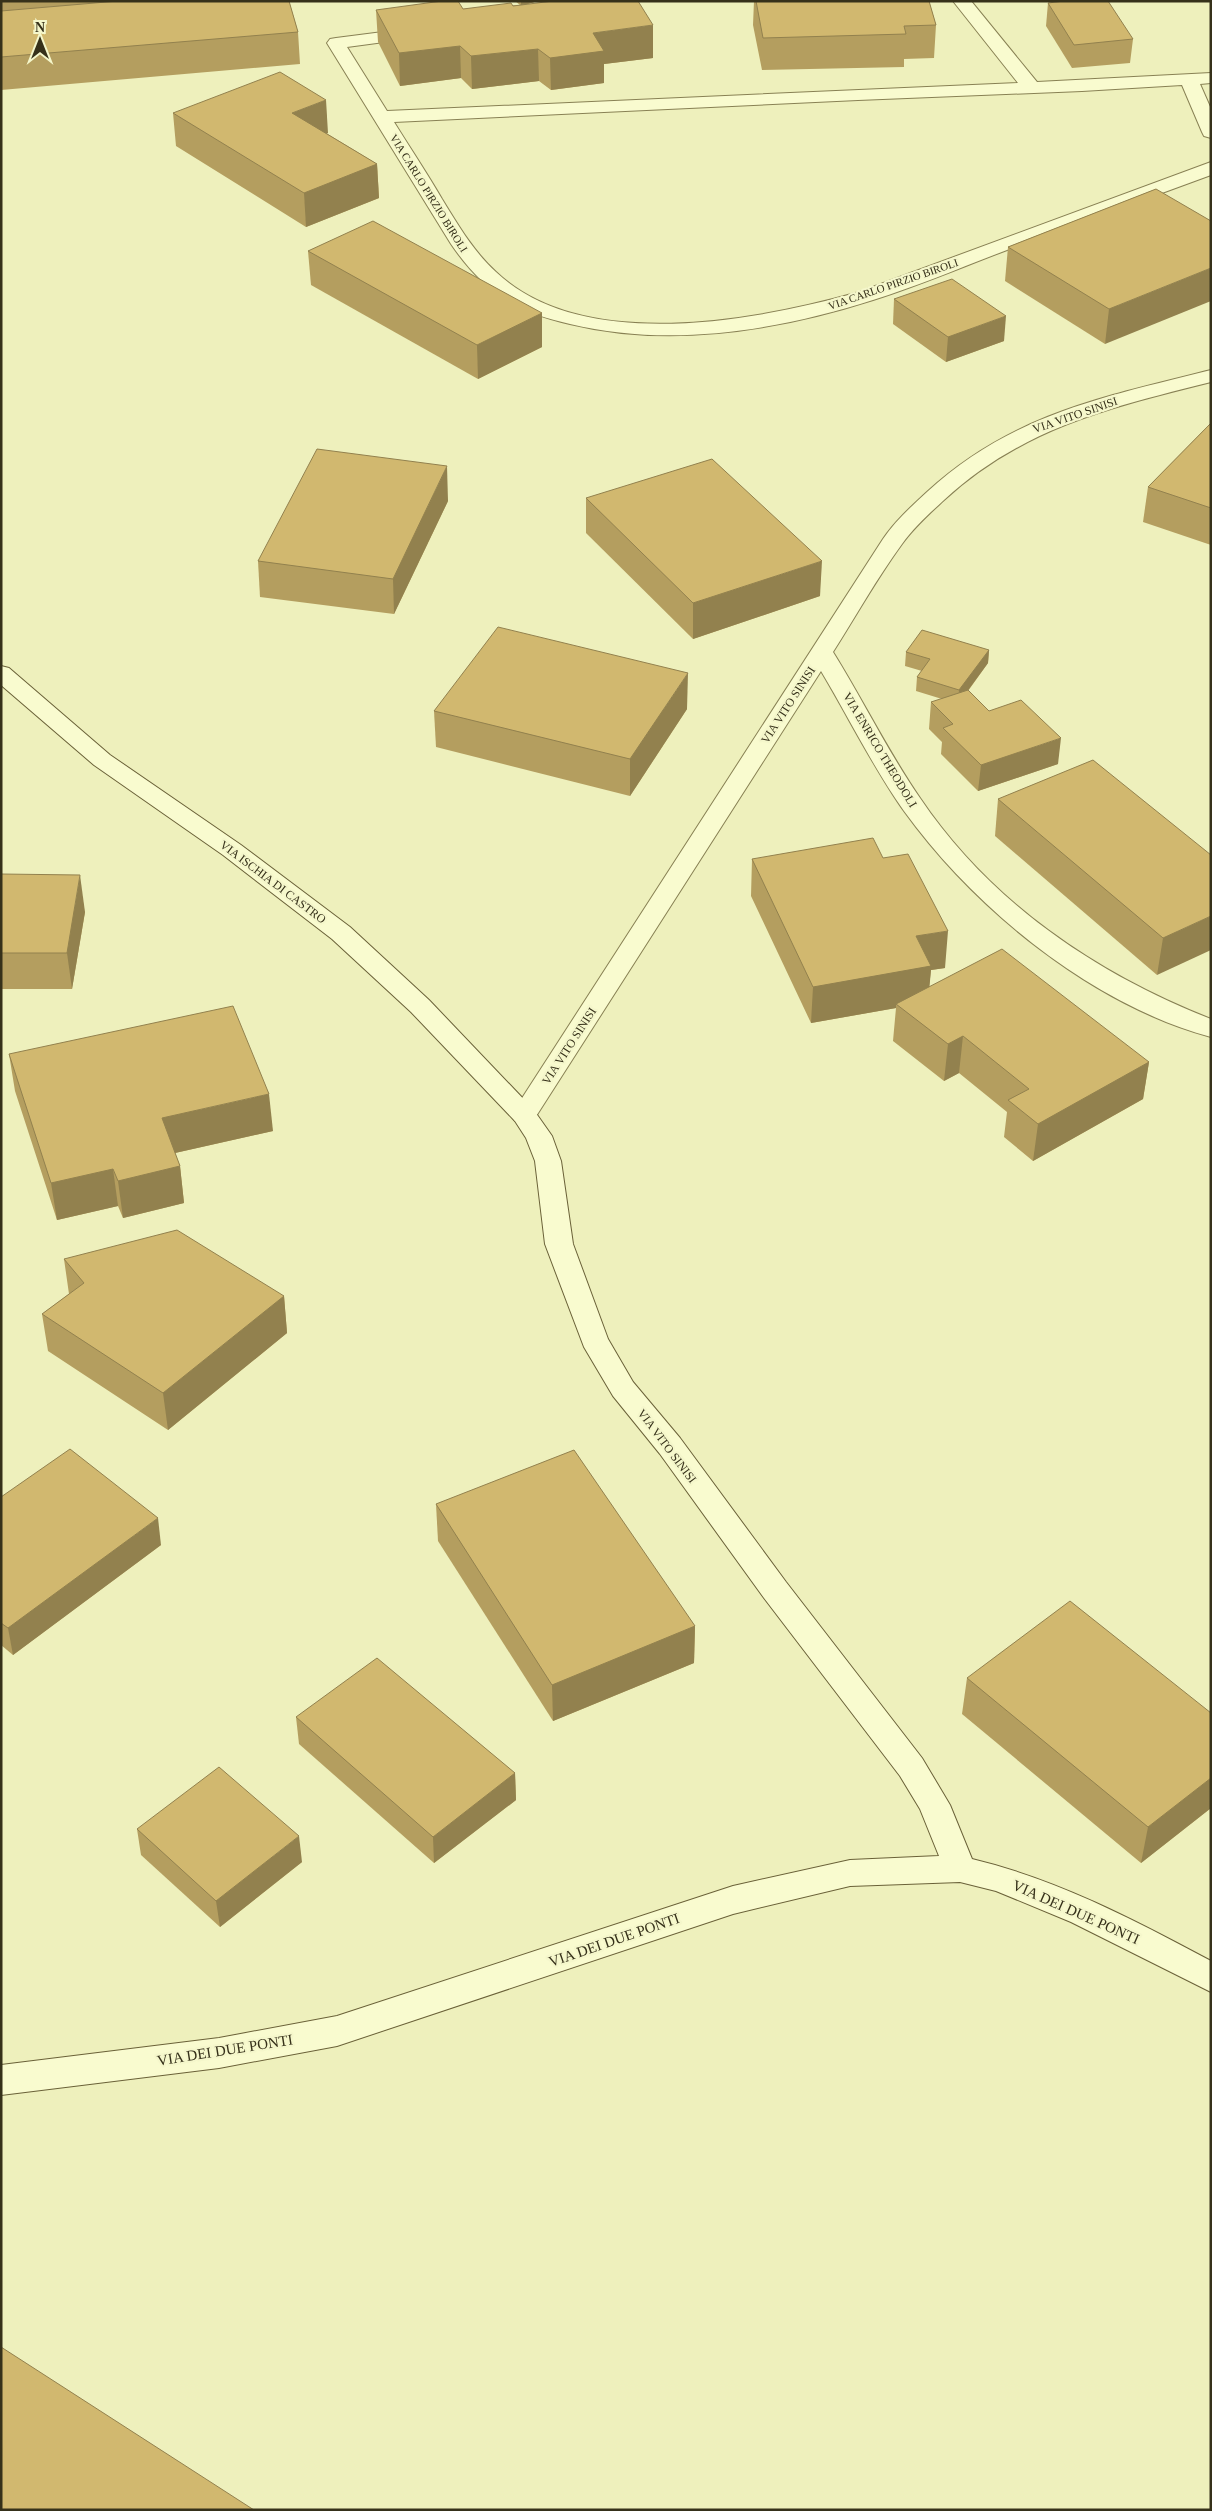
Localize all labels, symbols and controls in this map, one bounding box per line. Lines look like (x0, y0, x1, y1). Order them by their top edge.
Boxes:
north arrow (15, 15, 65, 65)
text: N (35, 20, 45, 35)
street label: VIA CARLO PIRZIO BIROLI (388, 132, 470, 254)
street label: VIA CARLO PIRZIO BIROLI (826, 256, 960, 312)
street label: VIA VITO SINISI (1031, 394, 1119, 436)
street label: VIA VITO SINISI (758, 664, 818, 746)
street label: VIA ENRICO THEODOLI (840, 690, 920, 810)
street label: VIA ISCHIA DI CASTRO (217, 838, 329, 927)
street label: VIA VITO SINISI (539, 1005, 599, 1087)
street label: VIA VITO SINISI (635, 1406, 699, 1486)
street label: VIA DEI DUE PONTI (1010, 1877, 1142, 1947)
street label: VIA DEI DUE PONTI (547, 1910, 681, 1970)
street label: VIA DEI DUE PONTI (156, 2031, 294, 2069)

